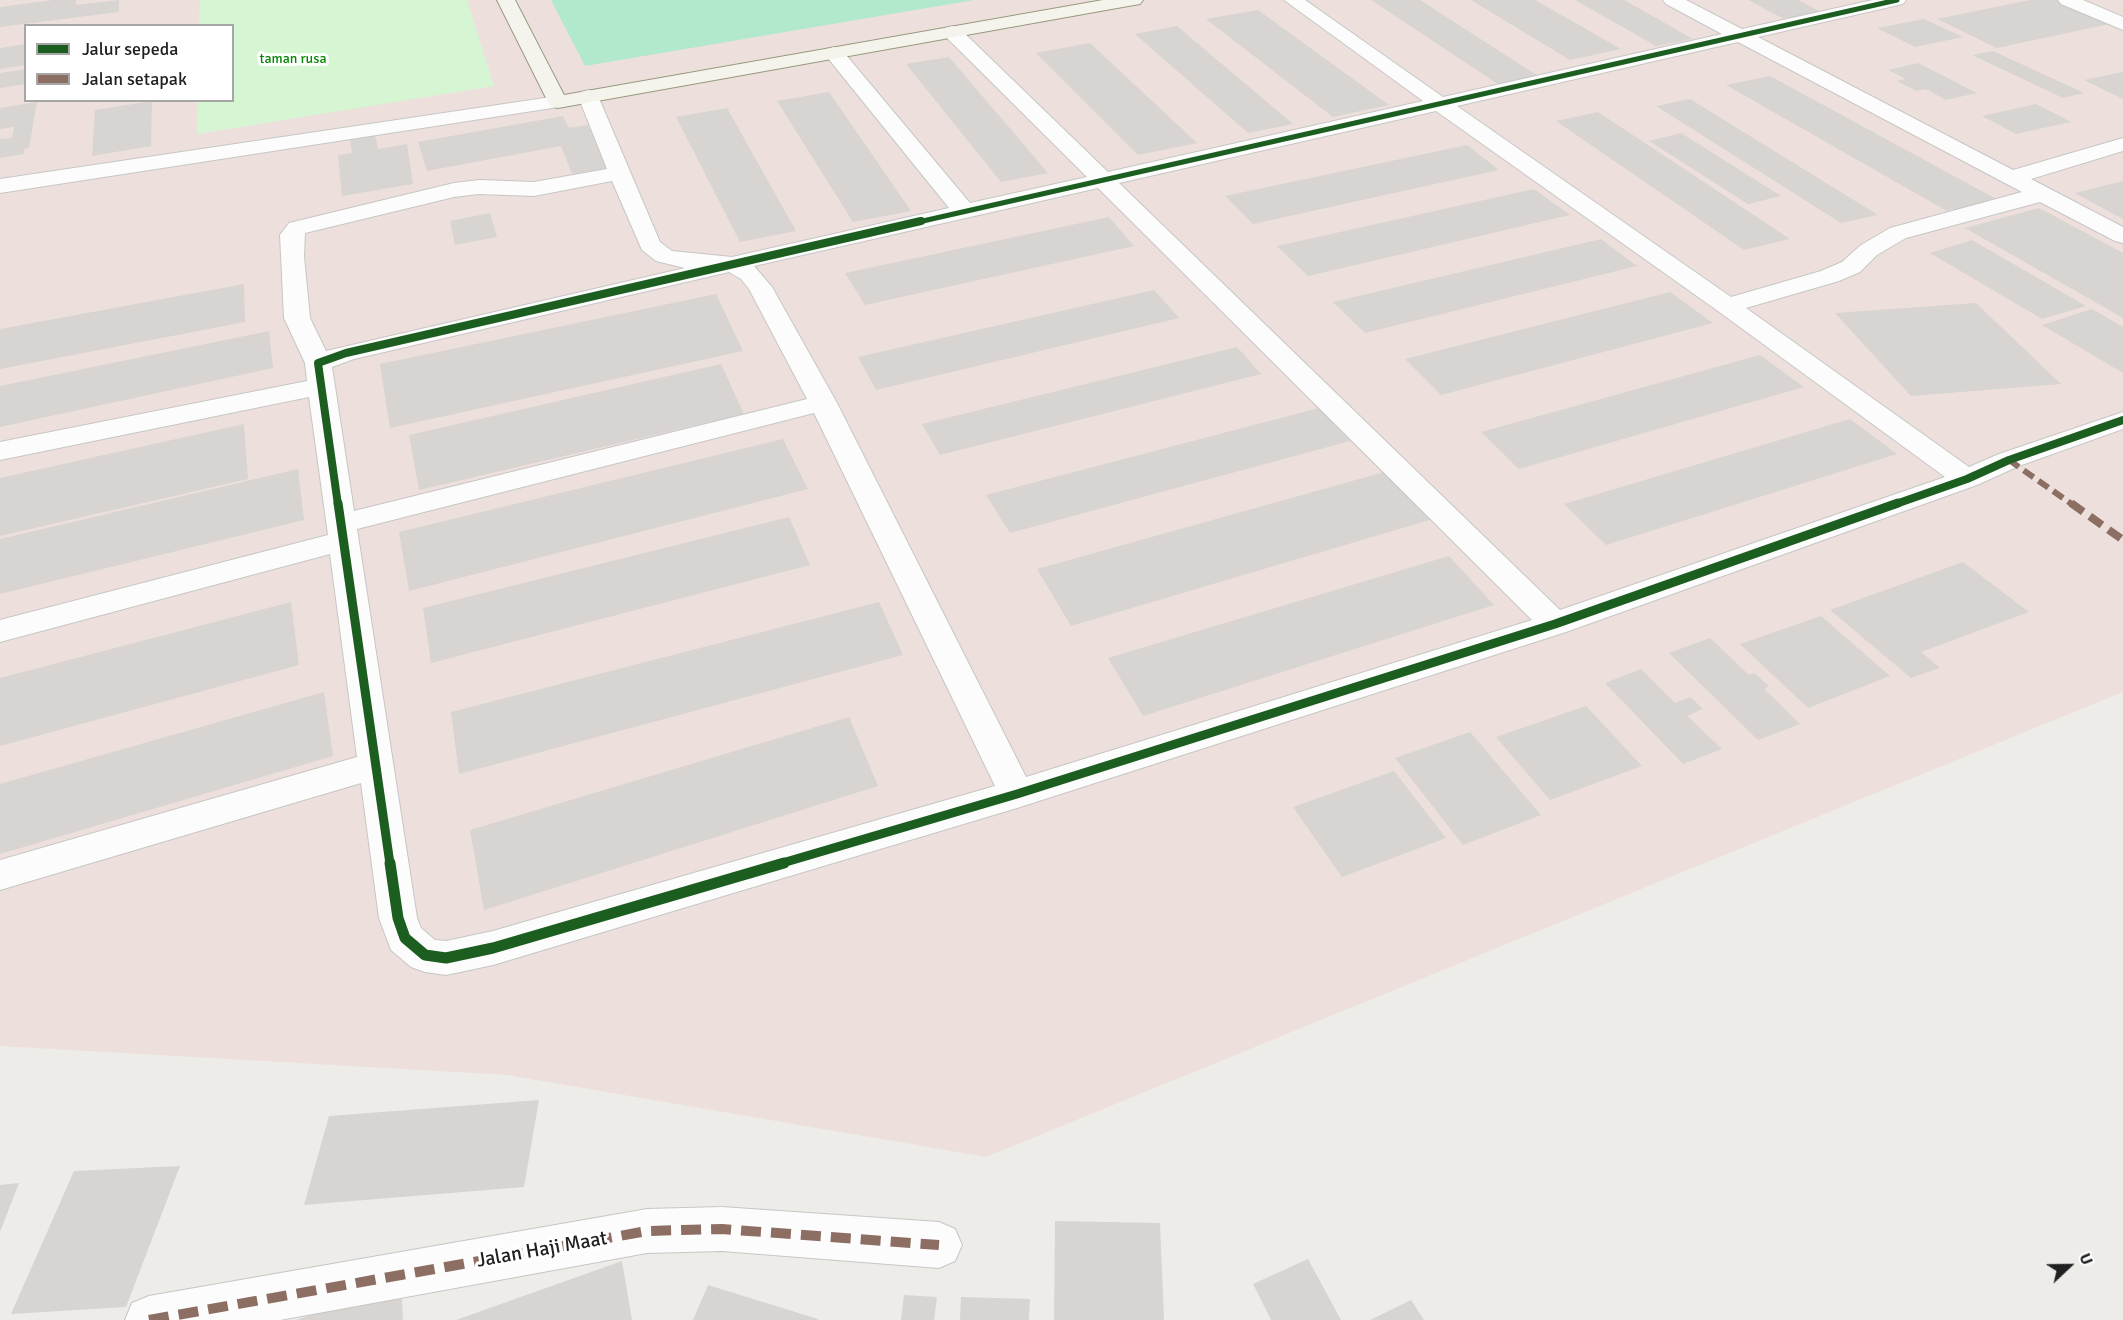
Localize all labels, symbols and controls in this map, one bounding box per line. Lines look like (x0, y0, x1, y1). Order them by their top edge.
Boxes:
legend (24, 24, 234, 102)
text: Jalur sepeda (82, 38, 178, 60)
park label: taman rusa (259, 51, 327, 67)
text: Jalan setapak (82, 68, 187, 90)
street label: Jalan Haji Maat (475, 1227, 609, 1273)
north arrow (2039, 1236, 2099, 1296)
text: U (2074, 1251, 2097, 1268)

